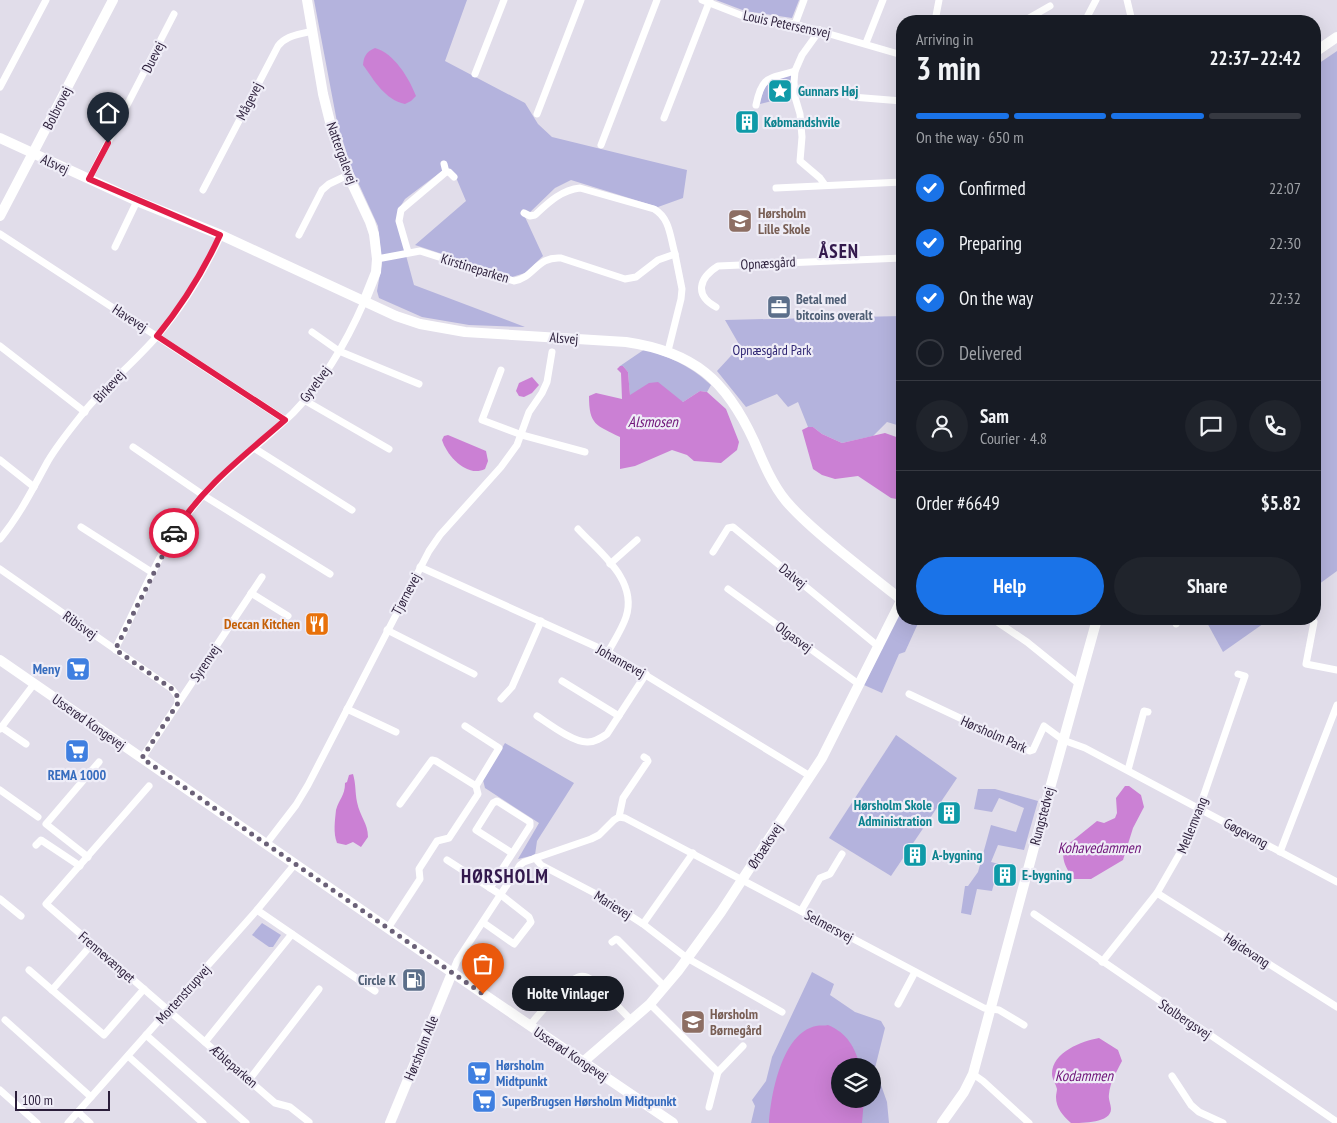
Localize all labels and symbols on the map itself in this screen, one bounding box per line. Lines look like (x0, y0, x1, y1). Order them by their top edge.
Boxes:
street label: Louis Petersensvej (742, 6, 832, 42)
street label: Duevej (137, 38, 169, 76)
place icon: Gunnars Høj (767, 78, 793, 104)
street label: Mågevej (232, 79, 266, 123)
place label: Gunnars Høj (798, 82, 858, 100)
street label: Bolbrovej (39, 83, 75, 133)
pin (87, 92, 129, 143)
building icon: Købmandshvile (734, 109, 760, 135)
place label: Købmandshvile (764, 113, 840, 131)
street label: Nattergalevej (322, 119, 362, 187)
street label: Alsvej (38, 150, 72, 178)
place label: Hørsholm Lille Skole (758, 204, 810, 238)
school or university icon: Hørsholm Lille Skole (727, 208, 753, 234)
district label: ÅSEN (818, 239, 859, 263)
street label: Kirstineparken (439, 249, 511, 287)
street label: Opnæsgård (740, 253, 796, 273)
place label: Betal med bitcoins overalt (796, 290, 873, 324)
office icon: Betal med bitcoins overalt (766, 294, 792, 320)
street label: Havevej (109, 300, 151, 336)
street label: Alsvej (549, 328, 579, 348)
park label: Opnæsgård Park (733, 341, 812, 359)
street label: Gyvelvej (295, 362, 335, 406)
street label: Birkevej (89, 366, 129, 406)
water label: Alsmosen (628, 412, 679, 431)
courier (149, 508, 199, 558)
street label: Dalvej (776, 559, 810, 593)
street label: Tjørnevej (387, 570, 425, 618)
street label: Ribisvej (59, 607, 101, 643)
restaurant icon: Deccan Kitchen (304, 611, 330, 637)
place label: Deccan Kitchen (224, 615, 300, 633)
street label: Olgasvej (772, 618, 816, 656)
street label: Johannevej (592, 640, 649, 682)
street label: Syrenvej (186, 641, 224, 685)
supermarket icon: Meny (65, 656, 91, 682)
place label: Meny (33, 660, 60, 678)
street label: Usserød Kongevej (49, 690, 129, 754)
street label: Hørsholm Park (958, 711, 1030, 757)
supermarket icon: REMA 1000 (64, 738, 90, 764)
place label: REMA 1000 (48, 766, 107, 784)
street label: Rungstedvej (1026, 785, 1058, 847)
street label: Mellemvang (1173, 794, 1211, 856)
place label: Hørsholm Skole Administration (854, 796, 932, 830)
building icon: Hørsholm Skole Administration (936, 800, 962, 826)
street label: Gøgevang (1221, 814, 1271, 852)
street label: Ørbæksvej (744, 820, 786, 872)
water label: Kohavedammen (1058, 838, 1142, 857)
building icon: A-bygning (902, 842, 928, 868)
place label: A-bygning (931, 846, 982, 864)
building icon: E-bygning (992, 862, 1018, 888)
district label: HØRSHOLM (461, 864, 549, 888)
place label: E-bygning (1022, 866, 1072, 884)
street label: Marievej (591, 886, 635, 924)
street label: Selmersvej (801, 906, 857, 946)
street label: Frennevænget (75, 927, 139, 987)
street label: Højdevang (1221, 928, 1273, 972)
pin (462, 943, 504, 994)
street label: Mortenstrupvej (152, 961, 214, 1027)
fuel station icon: Circle K (401, 967, 427, 993)
place label: Circle K (358, 971, 397, 989)
callout: Holte Vinlager (513, 976, 626, 1012)
street label: Stolbergsvej (1155, 995, 1215, 1043)
place label: Hørsholm Børnegård (710, 1005, 762, 1039)
school or university icon: Hørsholm Børnegård (680, 1009, 706, 1035)
street label: Hørsholm Alle (400, 1013, 442, 1083)
street label: Usserød Kongevej (530, 1023, 612, 1085)
street label: Æbleparken (206, 1040, 262, 1092)
place label: Hørsholm Midtpunkt (496, 1056, 547, 1090)
supermarket icon: Hørsholm Midtpunkt (466, 1060, 492, 1086)
water label: Kodammen (1055, 1066, 1114, 1085)
scale bar (15, 1088, 110, 1111)
supermarket icon: SuperBrugsen Hørsholm Midtpunkt (471, 1088, 497, 1114)
place label: SuperBrugsen Hørsholm Midtpunkt (502, 1092, 676, 1110)

